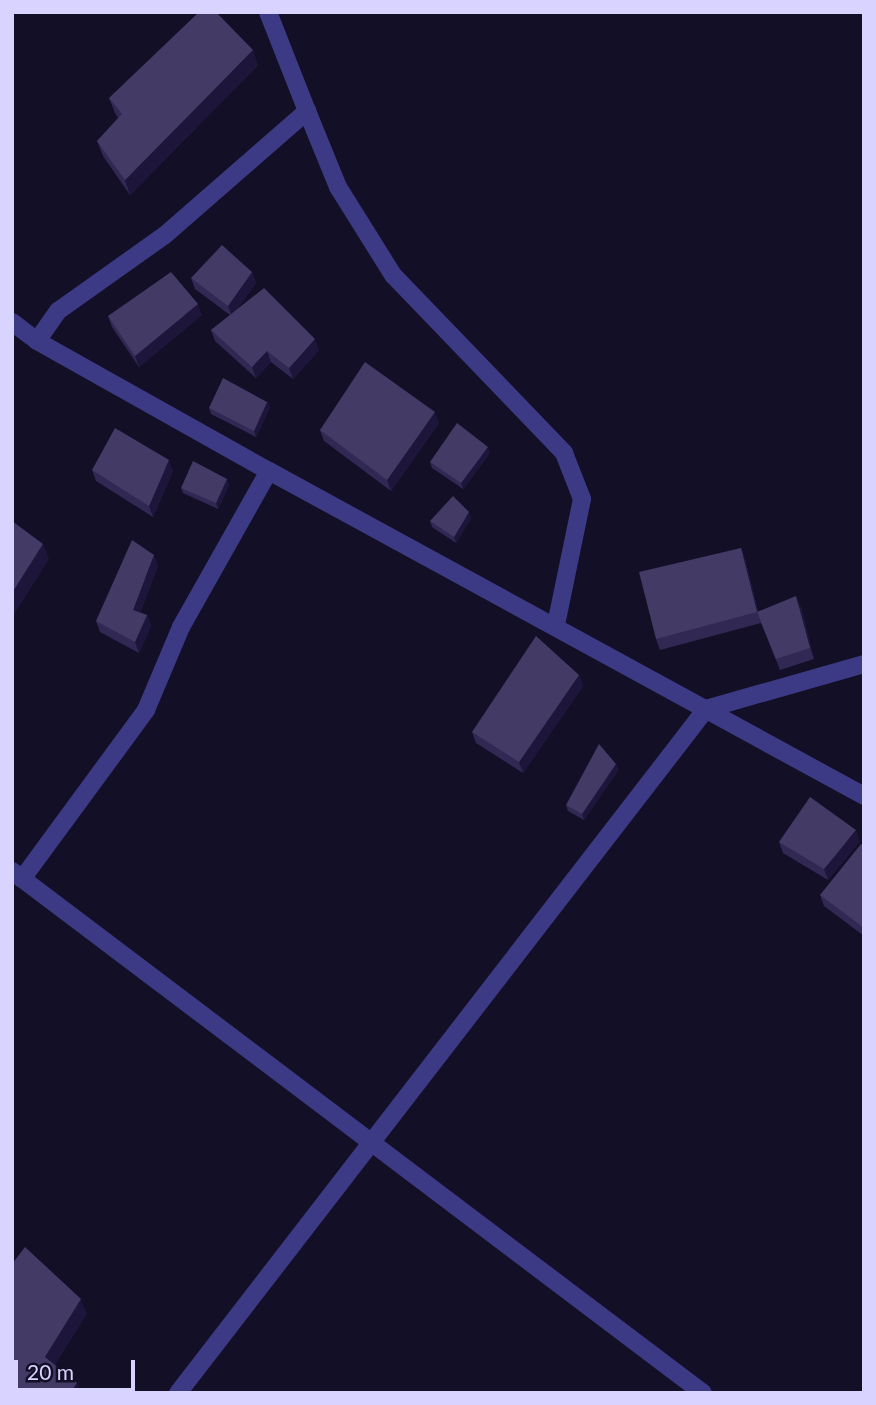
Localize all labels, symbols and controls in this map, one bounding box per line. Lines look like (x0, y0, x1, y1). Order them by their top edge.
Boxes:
scale bar (18, 1346, 138, 1390)
text: 20 m (27, 1359, 74, 1384)

